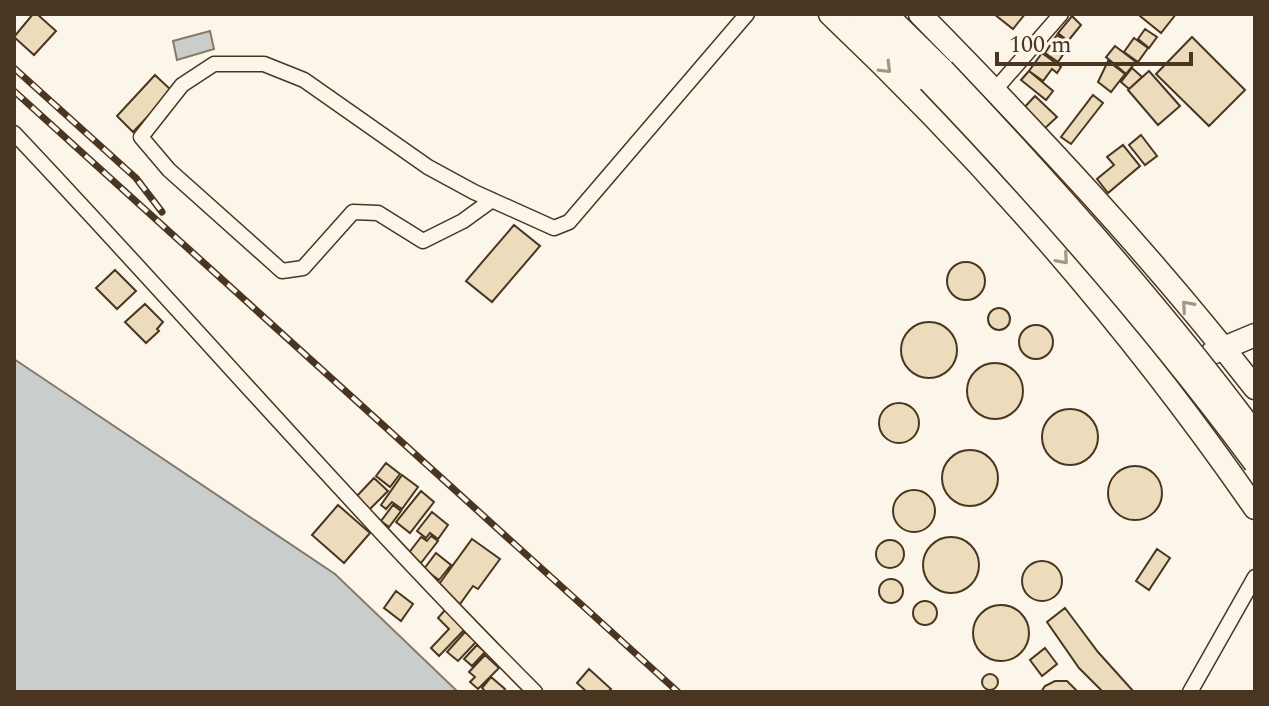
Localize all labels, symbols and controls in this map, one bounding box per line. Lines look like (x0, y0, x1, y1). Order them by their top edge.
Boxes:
scale bar (997, 16, 1191, 66)
text: 100 m (1009, 27, 1072, 63)
one-way arrow (877, 59, 891, 73)
one-way arrow (1053, 249, 1068, 264)
one-way arrow (1183, 301, 1197, 316)

